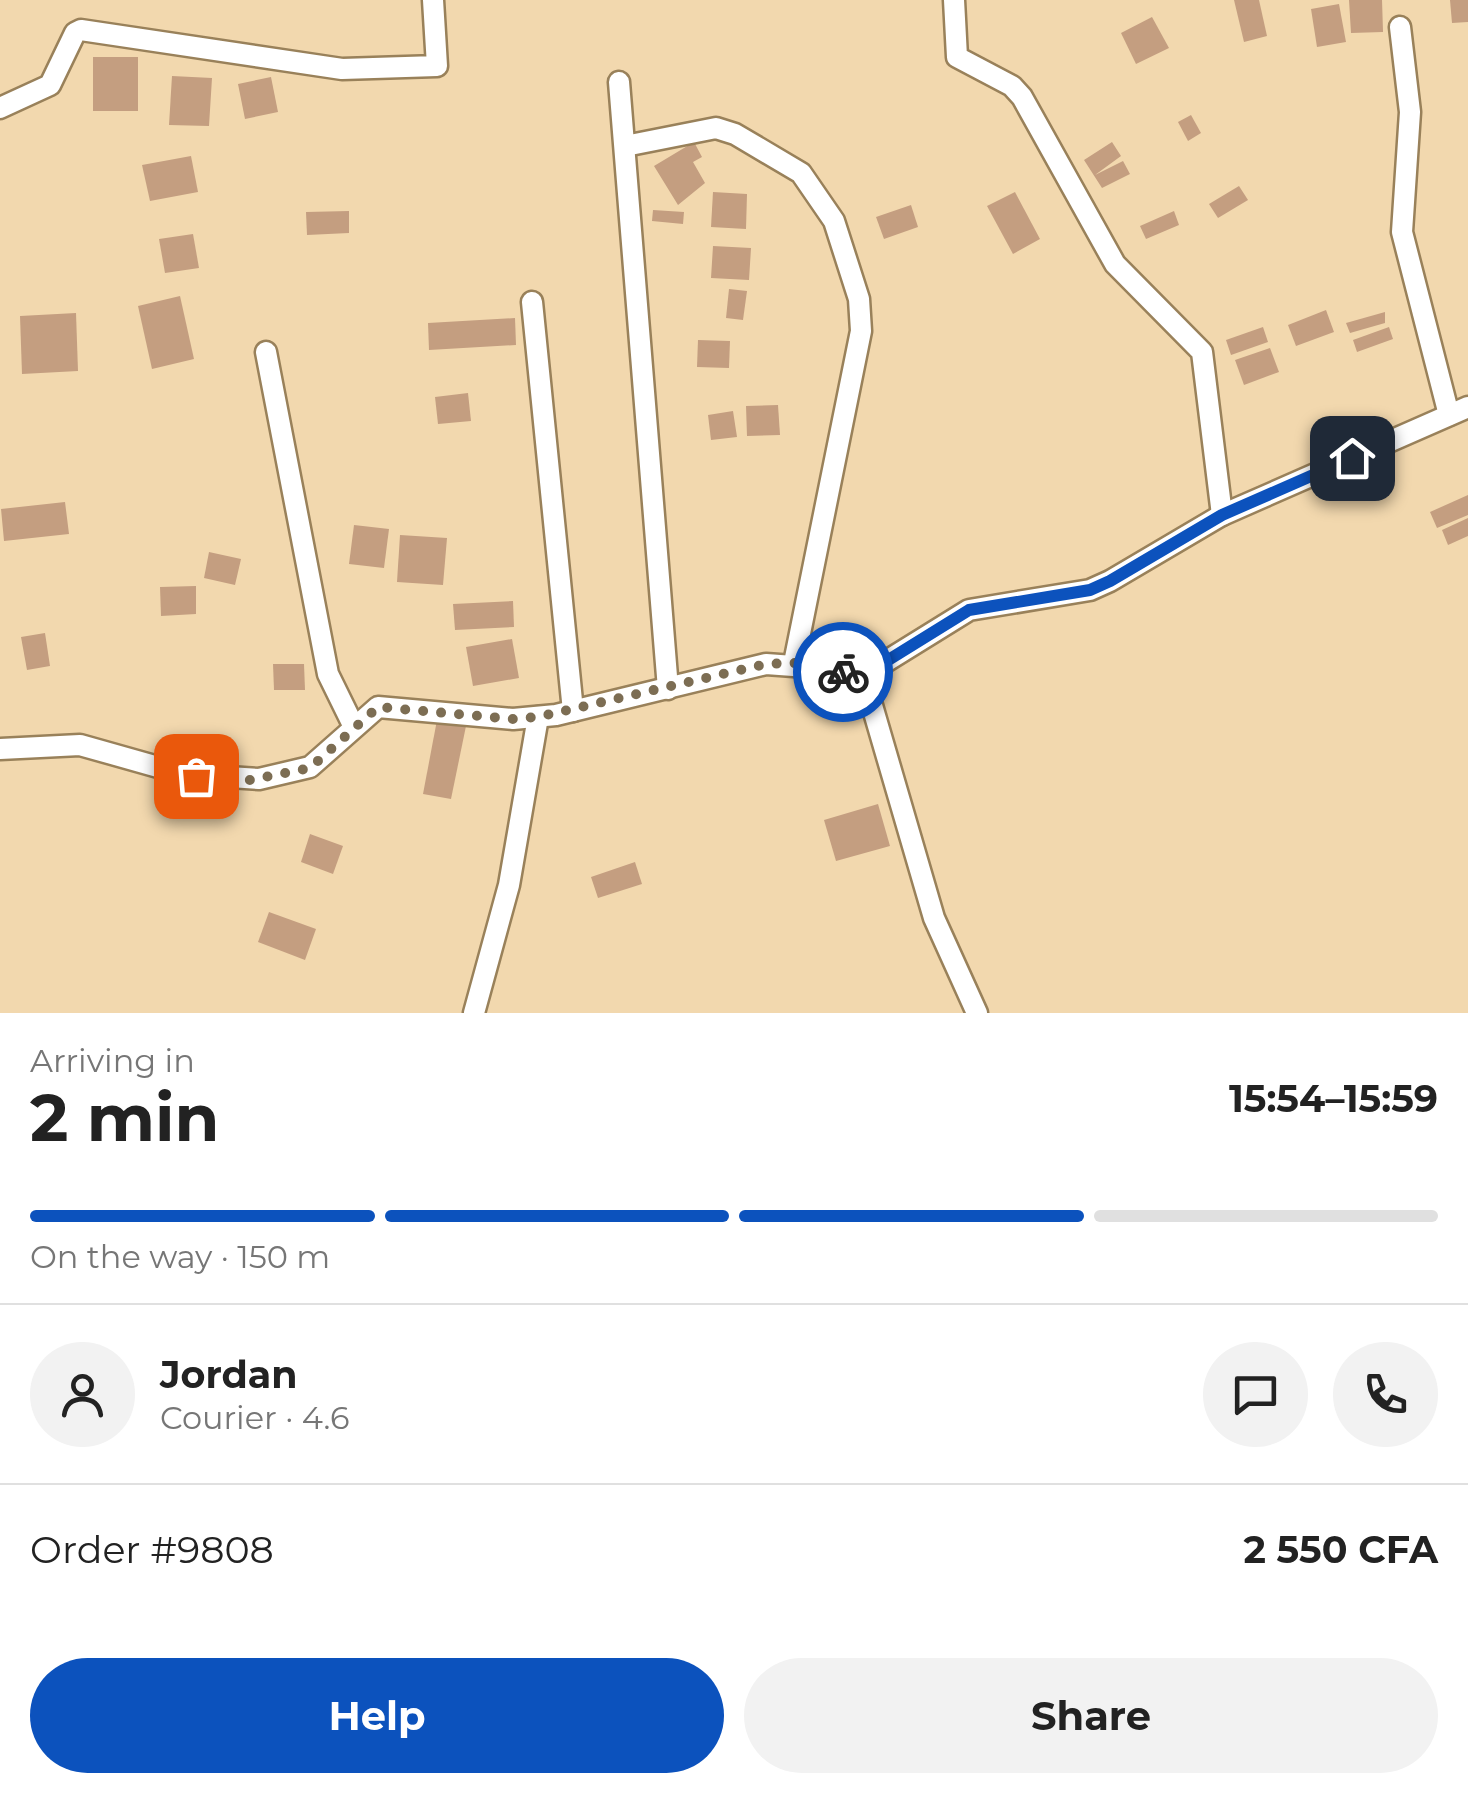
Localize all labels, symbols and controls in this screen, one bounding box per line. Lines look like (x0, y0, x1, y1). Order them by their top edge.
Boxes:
pin (1310, 416, 1395, 501)
icon: home (1325, 431, 1380, 486)
courier (793, 622, 893, 722)
icon: bike (816, 645, 871, 700)
pin (154, 734, 239, 819)
icon: bag (169, 749, 224, 804)
text: Arriving in (30, 1041, 195, 1080)
text: 15:54–15:59 (1229, 1075, 1438, 1122)
text: 2 min (30, 1078, 219, 1157)
text: On the way · 150 m (30, 1237, 330, 1276)
button: person (30, 1342, 135, 1447)
button: chat (1203, 1342, 1308, 1447)
button: phone (1333, 1342, 1438, 1447)
text: Jordan (160, 1351, 298, 1398)
text: Courier · 4.6 (160, 1398, 349, 1437)
text: Order #9808 (30, 1526, 274, 1573)
text: 2 550 CFA (1243, 1526, 1438, 1573)
button: Help (30, 1658, 724, 1773)
button: Share (744, 1658, 1438, 1773)

